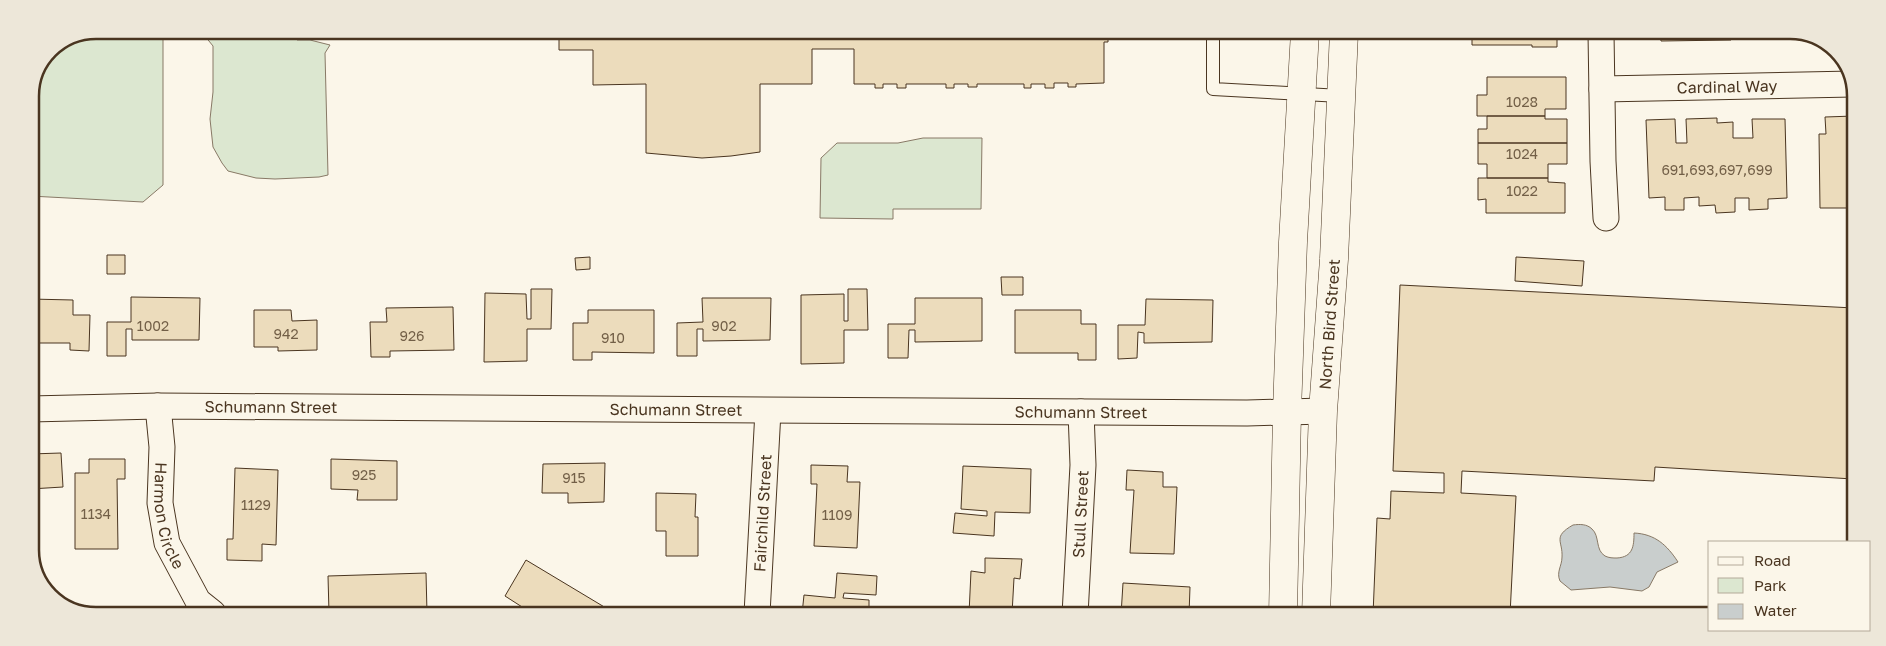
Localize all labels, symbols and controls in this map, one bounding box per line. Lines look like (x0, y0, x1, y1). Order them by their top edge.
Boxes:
street label: Cardinal Way (1676, 76, 1778, 98)
house number: 1028 (1506, 93, 1538, 110)
house number: 1024 (1506, 145, 1538, 162)
house number: 691,693,697,699 (1661, 161, 1773, 178)
house number: 1022 (1506, 182, 1538, 199)
street label: North Bird Street (1315, 258, 1344, 390)
house number: 1002 (137, 317, 169, 334)
house number: 902 (711, 317, 737, 334)
house number: 942 (273, 325, 299, 342)
house number: 926 (399, 327, 425, 344)
house number: 910 (601, 329, 625, 346)
street label: Schumann Street (204, 396, 337, 417)
street label: Schumann Street (609, 399, 742, 420)
street label: Schumann Street (1014, 402, 1147, 422)
street label: Fairchild Street (749, 454, 776, 572)
street label: Harmon Circle (150, 462, 189, 572)
house number: 925 (352, 466, 376, 483)
house number: 915 (562, 469, 586, 486)
street label: Stull Street (1068, 470, 1093, 558)
house number: 1129 (241, 496, 271, 513)
house number: 1134 (81, 505, 111, 522)
house number: 1109 (822, 506, 852, 523)
legend (1708, 541, 1871, 631)
text: Road (1754, 551, 1791, 569)
text: Park (1754, 576, 1787, 594)
text: Water (1754, 601, 1797, 619)

